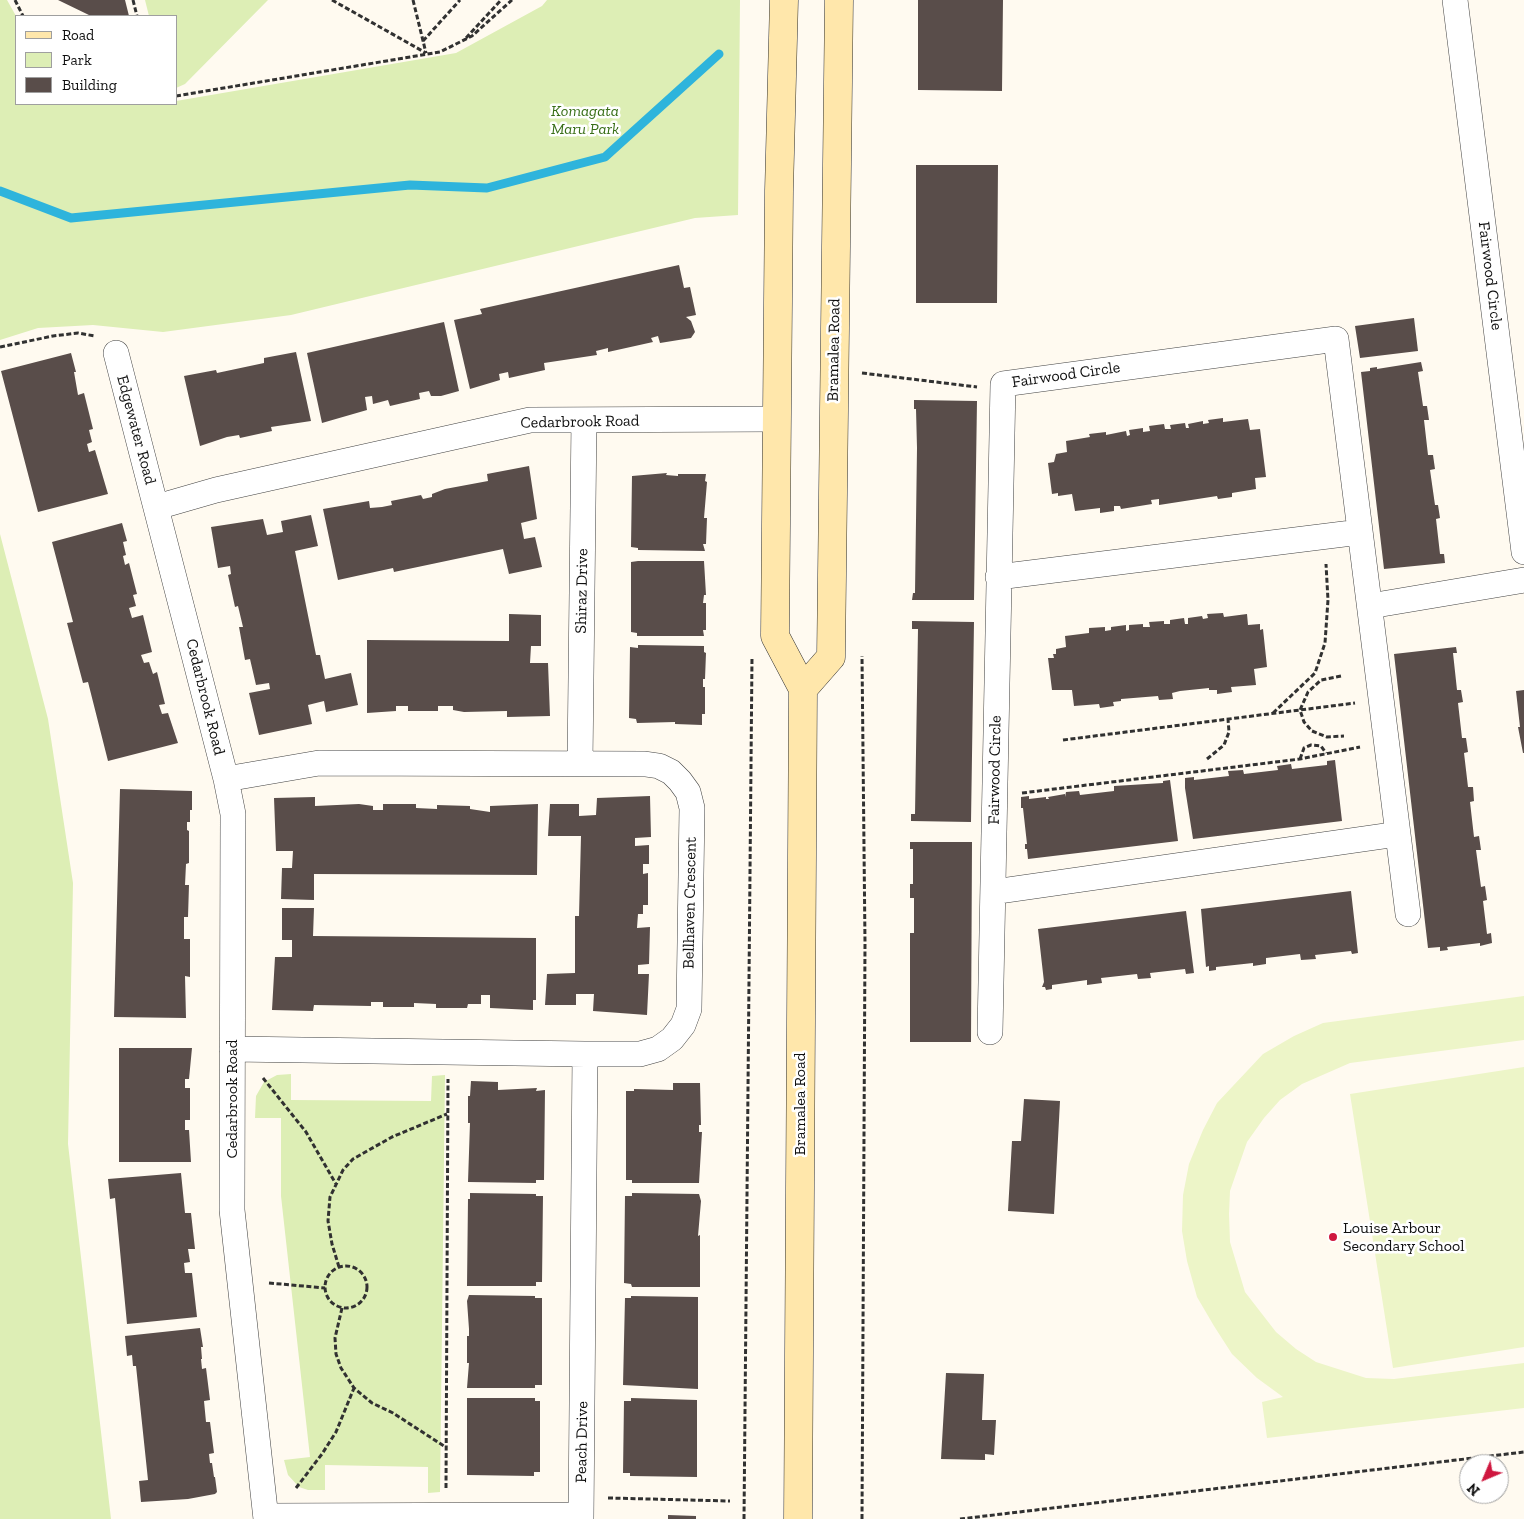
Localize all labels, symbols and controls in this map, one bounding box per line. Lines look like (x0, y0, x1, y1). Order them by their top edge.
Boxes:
legend (15, 15, 178, 105)
text: Road (62, 26, 94, 44)
text: Park (62, 51, 92, 69)
text: Building (62, 76, 117, 94)
park label: Komagata Maru Park (551, 101, 619, 139)
street label: Fairwood Circle (1474, 221, 1506, 331)
street label: Bramalea Road (824, 298, 844, 402)
street label: Fairwood Circle (1011, 358, 1121, 392)
street label: Edgewater Road (112, 373, 160, 487)
street label: Cedarbrook Road (520, 411, 640, 433)
street label: Shiraz Drive (572, 548, 592, 634)
street label: Cedarbrook Road (181, 637, 229, 757)
street label: Fairwood Circle (984, 715, 1006, 825)
street label: Bellhaven Crescent (679, 837, 701, 969)
street label: Cedarbrook Road (222, 1039, 242, 1159)
street label: Bramalea Road (790, 1052, 810, 1156)
place label: Louise Arbour Secondary School (1343, 1218, 1464, 1256)
marker: Louise Arbour Secondary School (1327, 1231, 1339, 1243)
street label: Peach Drive (572, 1401, 592, 1483)
north arrow (1459, 1454, 1509, 1504)
text: N (1464, 1479, 1484, 1499)

